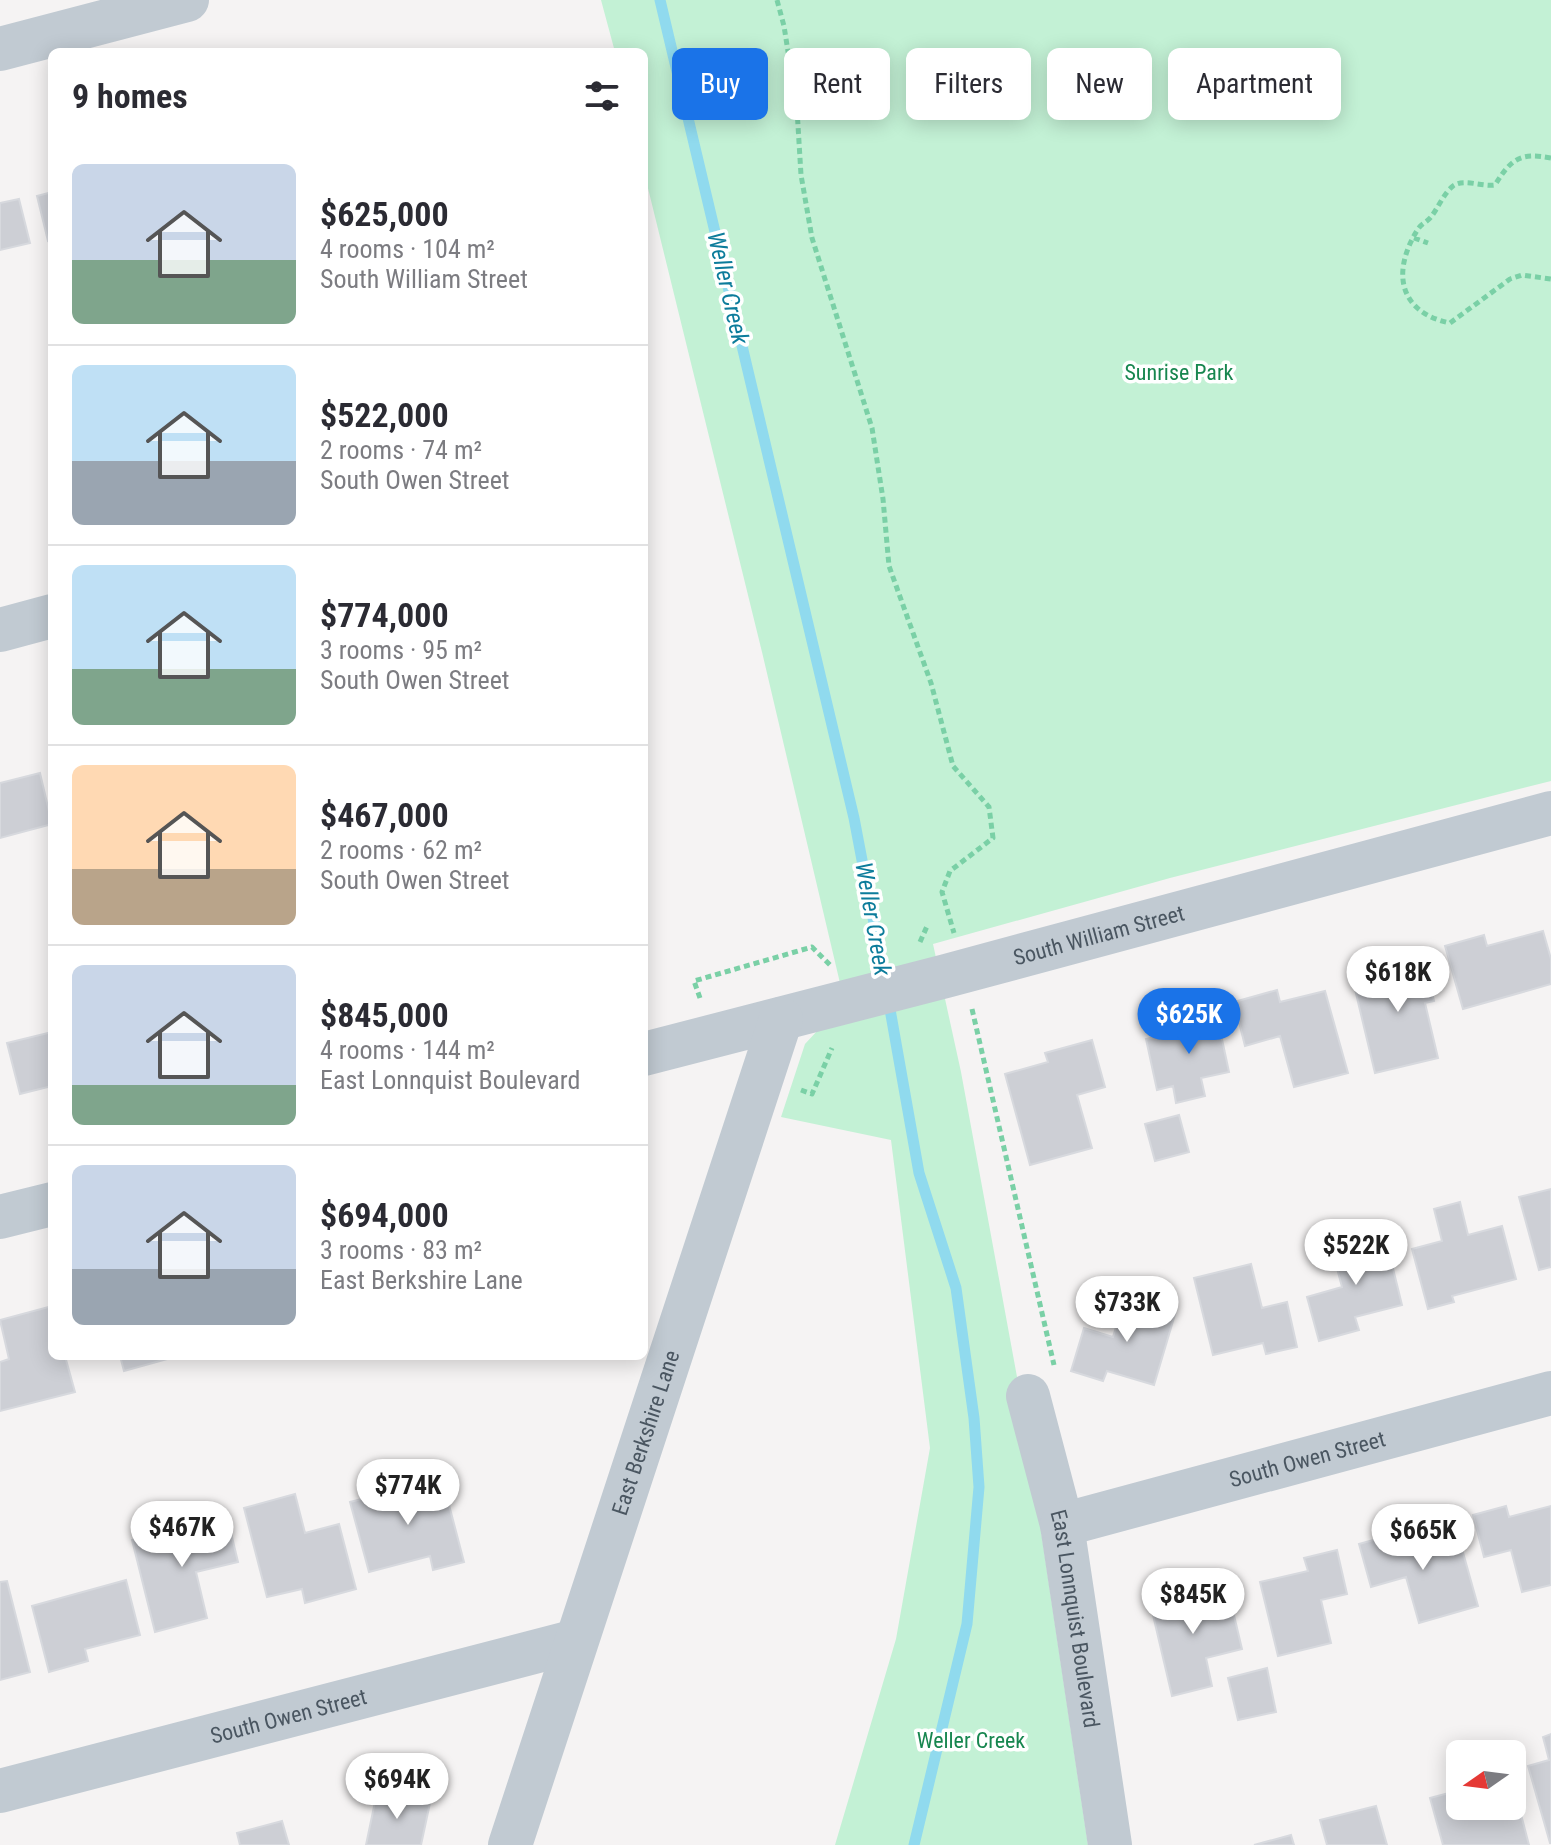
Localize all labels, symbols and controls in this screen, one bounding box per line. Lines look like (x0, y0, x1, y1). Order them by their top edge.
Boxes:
chip: Buy (672, 48, 768, 120)
chip: Rent (784, 48, 890, 120)
chip: Filters (906, 48, 1031, 120)
chip: New (1047, 48, 1152, 120)
chip: Apartment (1168, 48, 1341, 120)
icon: filters (580, 74, 624, 118)
text: 9 homes (72, 76, 188, 116)
text: $625,000 (320, 194, 449, 234)
icon: home (136, 196, 232, 292)
water label: Weller Creek (701, 229, 755, 348)
text: 4 rooms · 104 m² (320, 234, 495, 264)
text: South William Street (320, 264, 528, 294)
park label: Sunrise Park (1124, 360, 1234, 385)
text: $522,000 (320, 395, 449, 435)
icon: home (136, 397, 232, 493)
text: 2 rooms · 74 m² (320, 435, 482, 465)
text: South Owen Street (320, 465, 510, 495)
text: $774,000 (320, 595, 449, 635)
icon: home (136, 597, 232, 693)
text: 3 rooms · 95 m² (320, 635, 482, 665)
text: South Owen Street (320, 665, 510, 695)
text: $467,000 (320, 795, 449, 835)
icon: home (136, 797, 232, 893)
text: 2 rooms · 62 m² (320, 835, 482, 865)
water label: Weller Creek (849, 860, 897, 978)
text: South Owen Street (320, 865, 510, 895)
street label: South William Street (1010, 900, 1187, 970)
pin: $618K (1342, 946, 1454, 1014)
text: $618K (1365, 957, 1431, 987)
pin: $625K (1133, 988, 1245, 1056)
text: $845,000 (320, 995, 449, 1035)
icon: home (136, 997, 232, 1093)
text: $625K (1156, 999, 1222, 1029)
text: 4 rooms · 144 m² (320, 1035, 495, 1065)
text: East Lonnquist Boulevard (320, 1065, 580, 1095)
text: $694,000 (320, 1195, 449, 1235)
icon: home (136, 1197, 232, 1293)
pin: $522K (1300, 1219, 1412, 1287)
text: $522K (1323, 1230, 1389, 1260)
text: 3 rooms · 83 m² (320, 1235, 482, 1265)
text: East Berkshire Lane (320, 1265, 523, 1295)
pin: $733K (1071, 1276, 1183, 1344)
text: $733K (1094, 1287, 1160, 1317)
street label: East Berkshire Lane (607, 1347, 684, 1518)
street label: South Owen Street (1227, 1426, 1388, 1492)
pin: $774K (352, 1459, 464, 1527)
text: $774K (375, 1470, 441, 1500)
pin: $467K (126, 1501, 238, 1569)
pin: $665K (1367, 1504, 1479, 1572)
street label: East Lonnquist Boulevard (1046, 1507, 1105, 1729)
text: $467K (149, 1512, 215, 1542)
text: $665K (1390, 1515, 1456, 1545)
pin: $845K (1137, 1568, 1249, 1636)
text: $845K (1160, 1579, 1226, 1609)
street label: South Owen Street (208, 1684, 369, 1748)
park label: Weller Creek (917, 1728, 1025, 1753)
north arrow (1446, 1740, 1526, 1820)
map controls (1446, 1740, 1526, 1820)
pin: $694K (341, 1753, 453, 1821)
text: $694K (364, 1764, 430, 1794)

